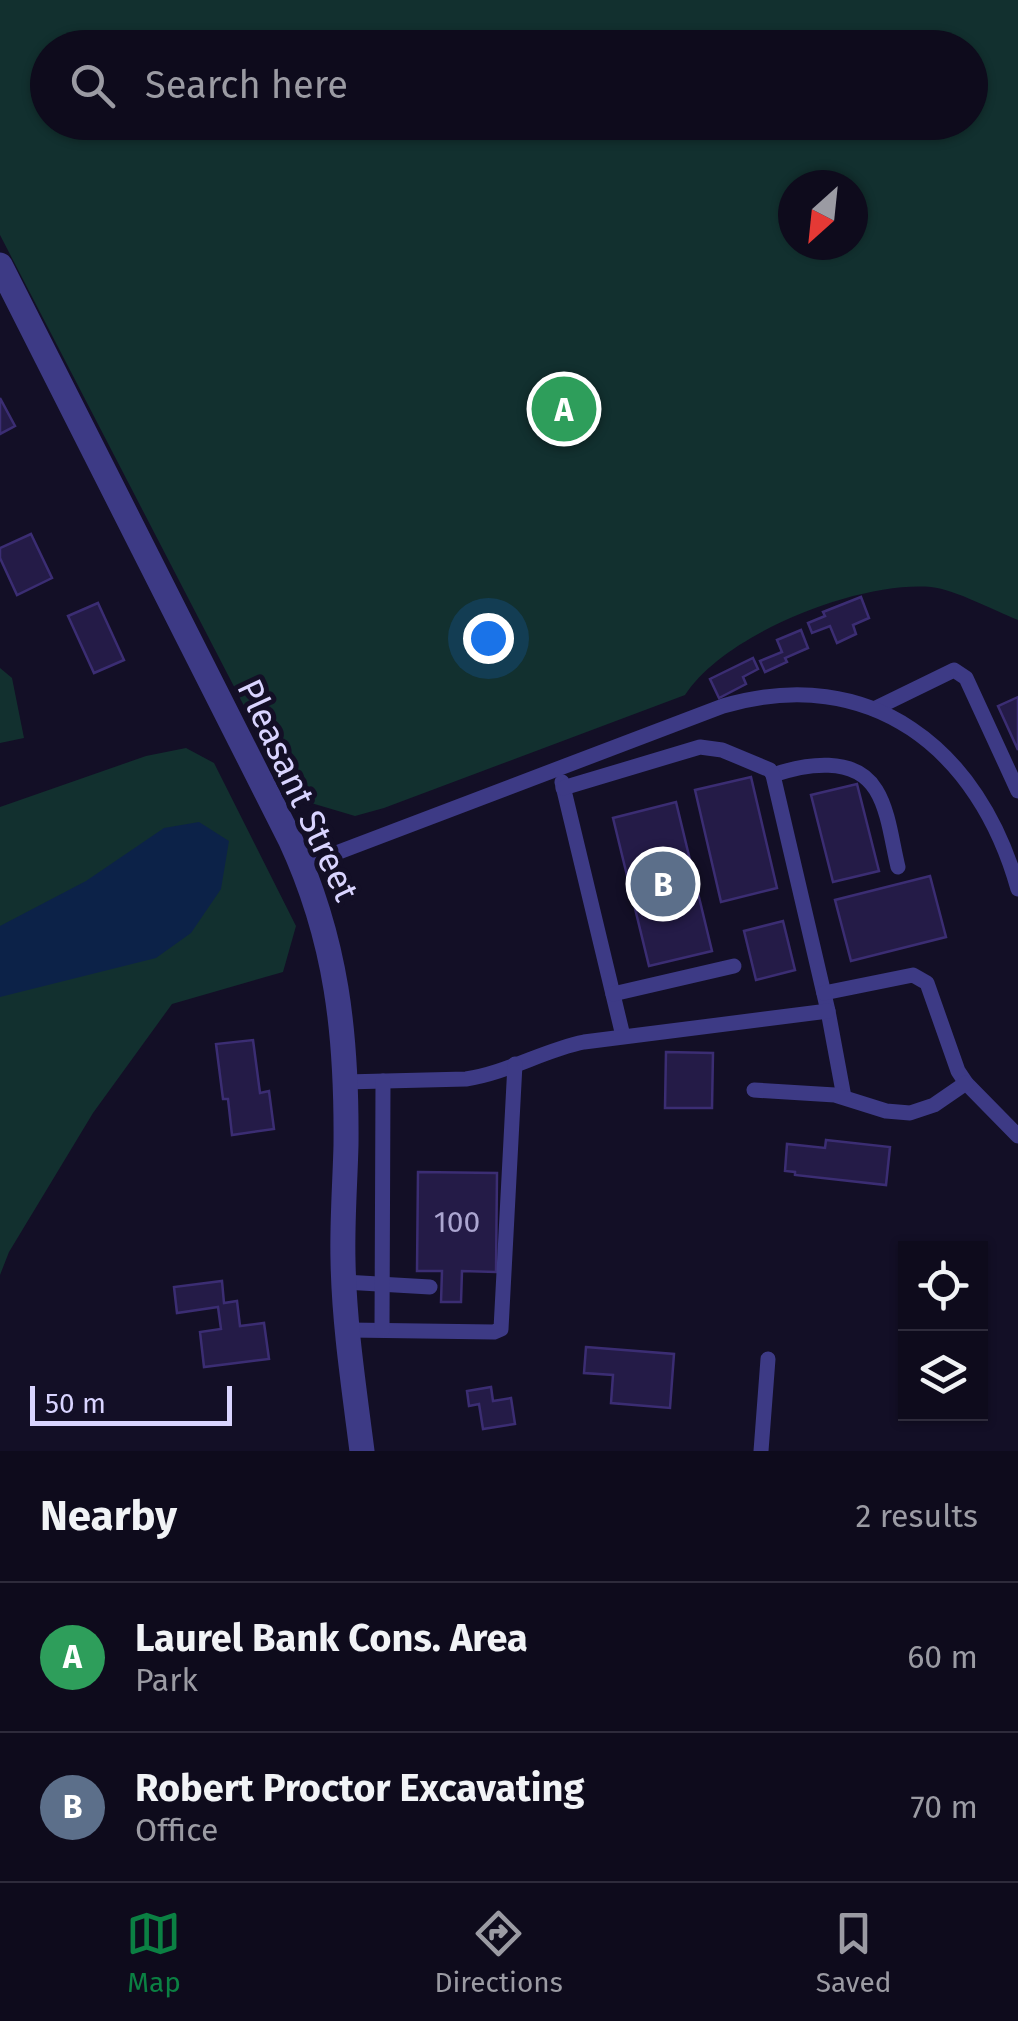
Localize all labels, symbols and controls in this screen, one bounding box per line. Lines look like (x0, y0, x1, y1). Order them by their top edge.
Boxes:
search box (30, 30, 988, 140)
icon: search (65, 58, 120, 113)
text: Search here (145, 62, 348, 108)
north arrow (778, 170, 868, 260)
pin: A (532, 372, 596, 446)
your location (463, 613, 514, 664)
street label: Pleasant Street (228, 672, 368, 908)
pin: B (630, 846, 696, 922)
house number: 100 (434, 1204, 480, 1240)
map controls (898, 1241, 988, 1421)
button: locate (898, 1241, 988, 1331)
button: layers (898, 1331, 988, 1421)
scale bar (30, 1381, 232, 1426)
text: 50 m (45, 1387, 106, 1420)
text: Nearby (40, 1491, 177, 1541)
text: 2 results (855, 1497, 978, 1535)
text: Laurel Bank Cons. Area (135, 1615, 528, 1661)
text: A (63, 1638, 82, 1676)
text: 60 m (907, 1638, 978, 1676)
text: Park (135, 1661, 198, 1699)
text: Robert Proctor Excavating (135, 1765, 584, 1811)
text: B (63, 1788, 82, 1826)
text: 70 m (910, 1788, 978, 1826)
text: Office (135, 1811, 218, 1849)
tab: Map (126, 1906, 181, 1999)
tab: Directions (434, 1906, 563, 1999)
tab: Saved (816, 1906, 892, 1999)

